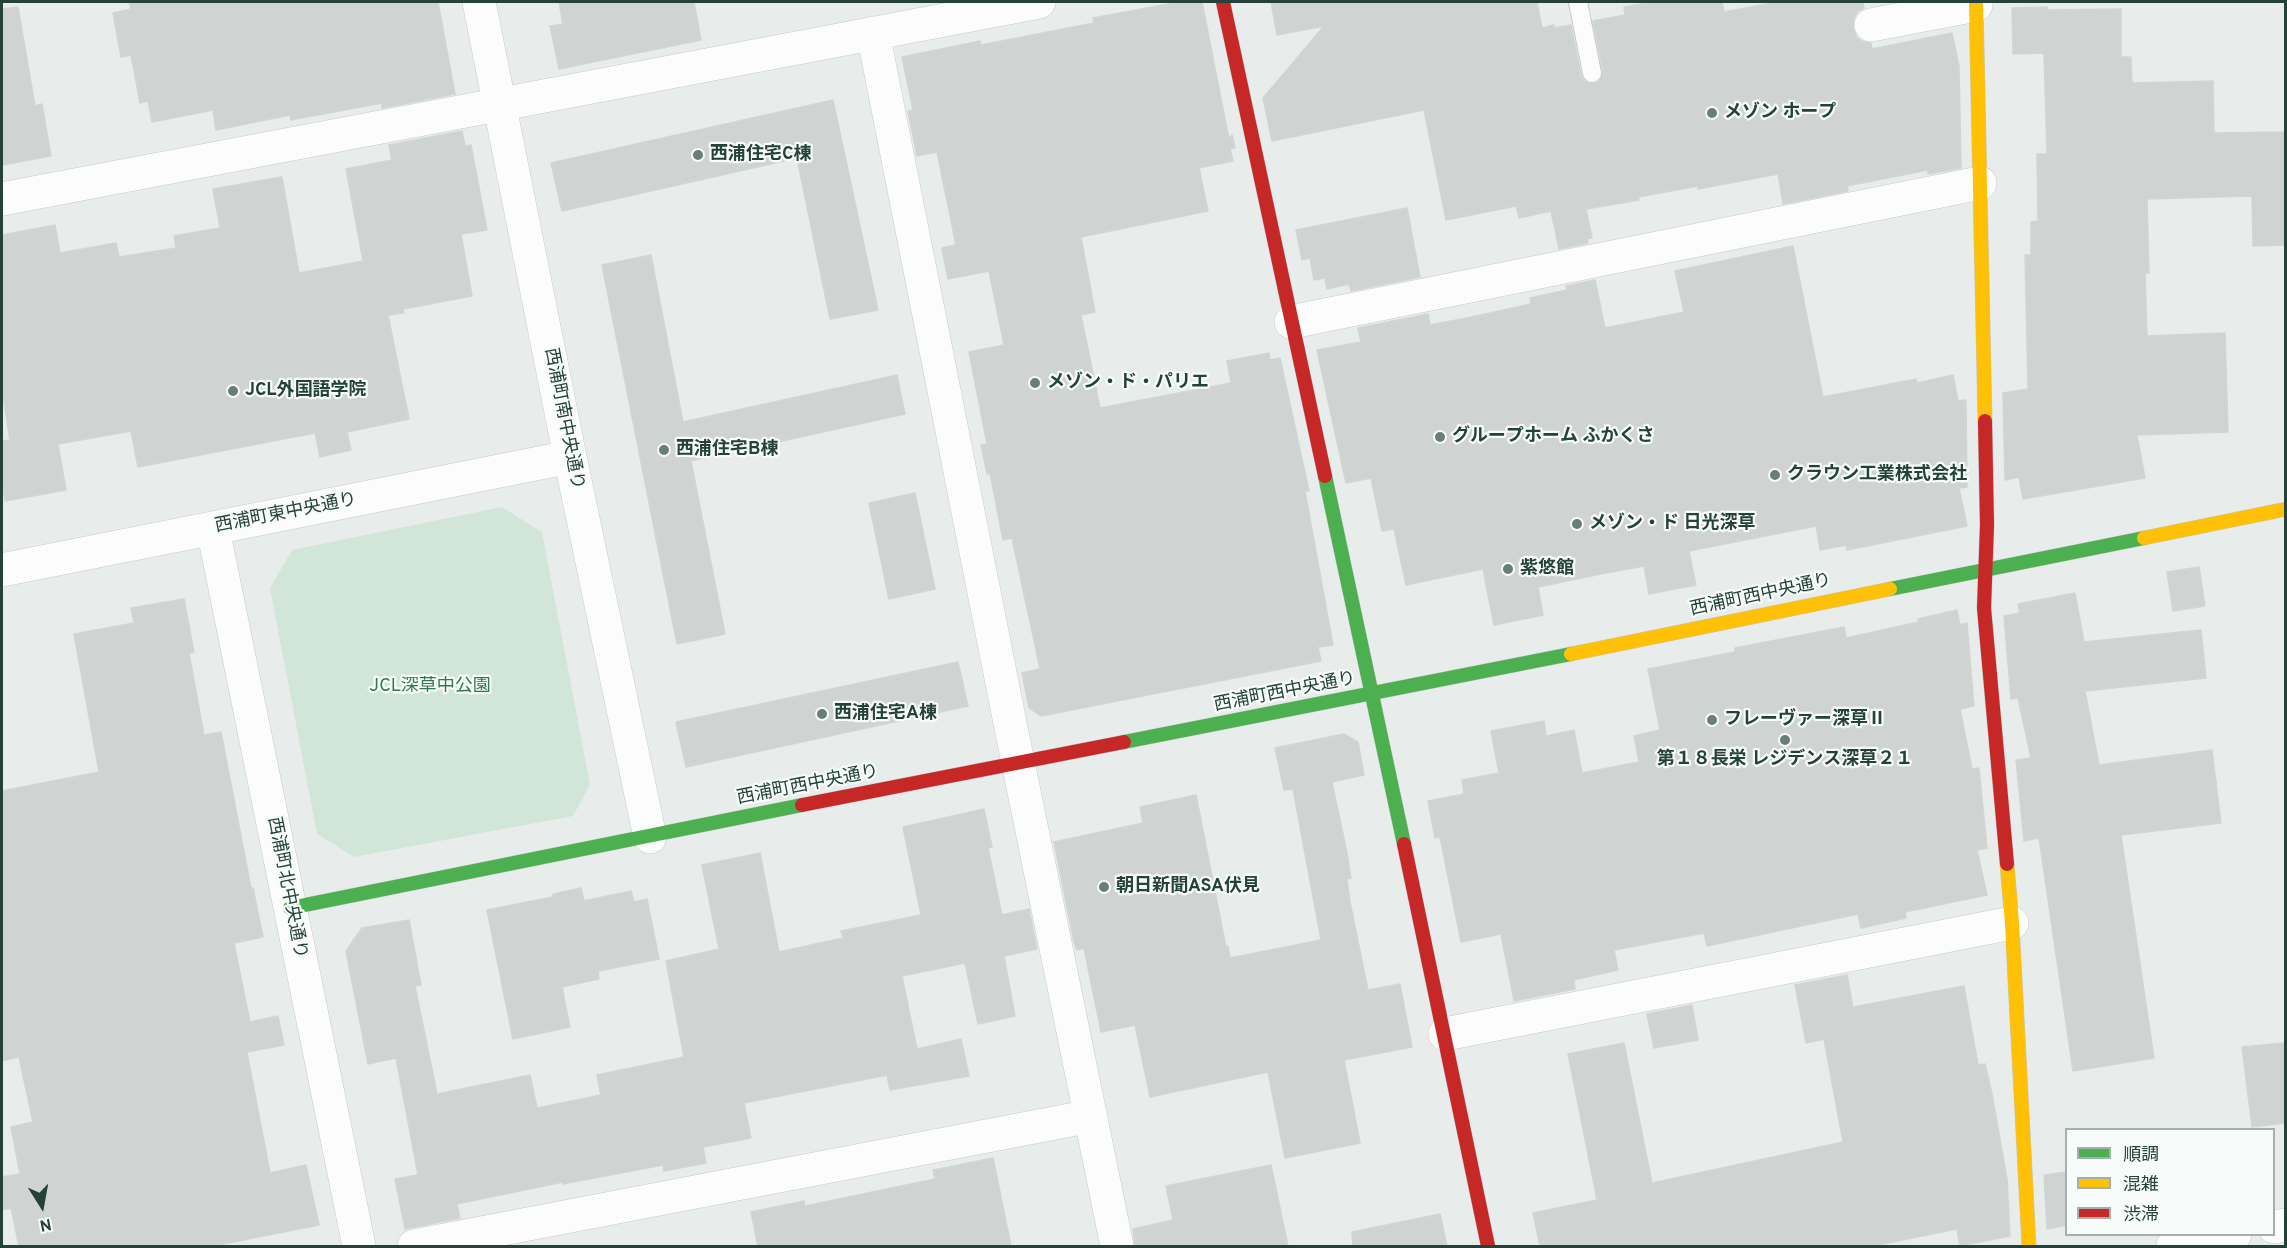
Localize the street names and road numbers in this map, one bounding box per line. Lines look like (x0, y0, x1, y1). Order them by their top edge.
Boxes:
street label: 西浦町南中央通り (539, 346, 587, 492)
street label: 西浦町東中央通り (213, 490, 359, 538)
street label: 西浦町西中央通り (1688, 570, 1834, 622)
street label: 西浦町西中央通り (1212, 669, 1358, 717)
street label: 西浦町西中央通り (735, 762, 881, 810)
street label: 西浦町北中央通り (262, 815, 310, 961)

